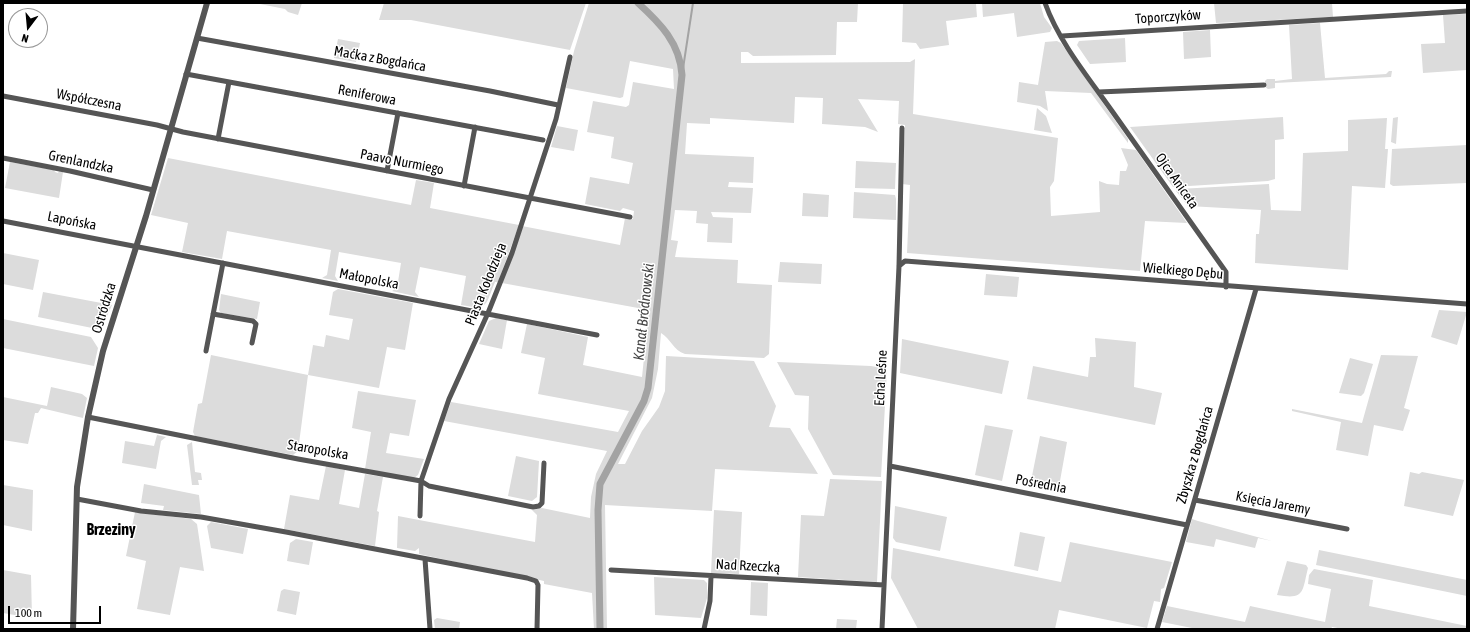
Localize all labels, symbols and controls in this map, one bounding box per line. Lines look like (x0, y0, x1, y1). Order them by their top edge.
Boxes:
street label: Toporczyków (1135, 6, 1201, 28)
north arrow (8, 8, 48, 48)
text: N (20, 32, 30, 45)
street label: Maćka z Bogdańca (333, 43, 427, 75)
street label: Reniferowa (336, 81, 398, 109)
street label: Współczesna (55, 85, 123, 115)
street label: Paavo Nurmiego (359, 146, 445, 178)
street label: Grenlandzka (47, 147, 115, 177)
street label: Ojca Aniceta (1152, 150, 1202, 212)
street label: Lapońska (46, 208, 98, 234)
street label: Piasta Kołodzieja (462, 240, 510, 328)
street label: Wielkiego Dębu (1142, 259, 1224, 283)
water label: Kanał Bródnowski (630, 263, 658, 361)
street label: Małopolska (338, 265, 400, 293)
street label: Ostródzka (88, 281, 120, 335)
street label: Echa Leśne (871, 349, 891, 407)
street label: Zbyszka z Bogdańca (1173, 404, 1217, 506)
street label: Staropolska (286, 436, 350, 464)
street label: Pośrednia (1014, 471, 1068, 497)
street label: Księcia Jaremy (1234, 488, 1312, 518)
district label: Brzeziny (87, 520, 135, 540)
street label: Nad Rzeczką (715, 556, 781, 576)
scale bar (10, 598, 103, 624)
text: 100 m (15, 606, 42, 620)

